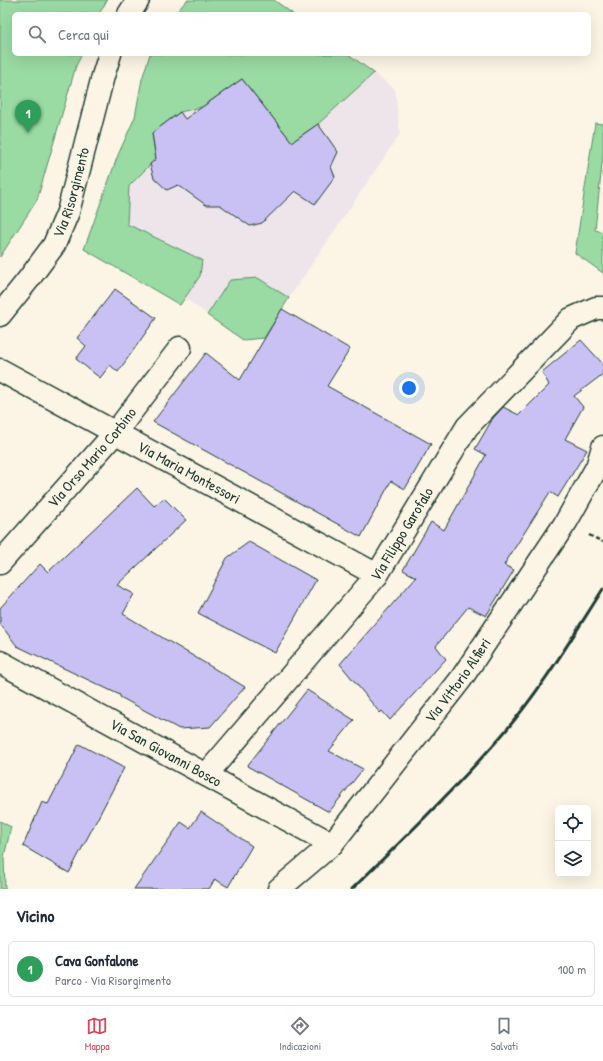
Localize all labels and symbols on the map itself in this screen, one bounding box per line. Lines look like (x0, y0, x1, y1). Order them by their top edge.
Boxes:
pin: 1 (15, 100, 41, 133)
street label: Via Risorgimento (47, 145, 94, 241)
your location (399, 378, 419, 398)
street label: Via Orso Mario Corbino (43, 403, 141, 512)
street label: Via Maria Montessori (134, 436, 244, 509)
street label: Via Filippo Garofalo (365, 483, 438, 585)
street label: Via Vittorio Alfieri (420, 634, 496, 727)
street label: Via San Giovanni Bosco (106, 713, 226, 792)

